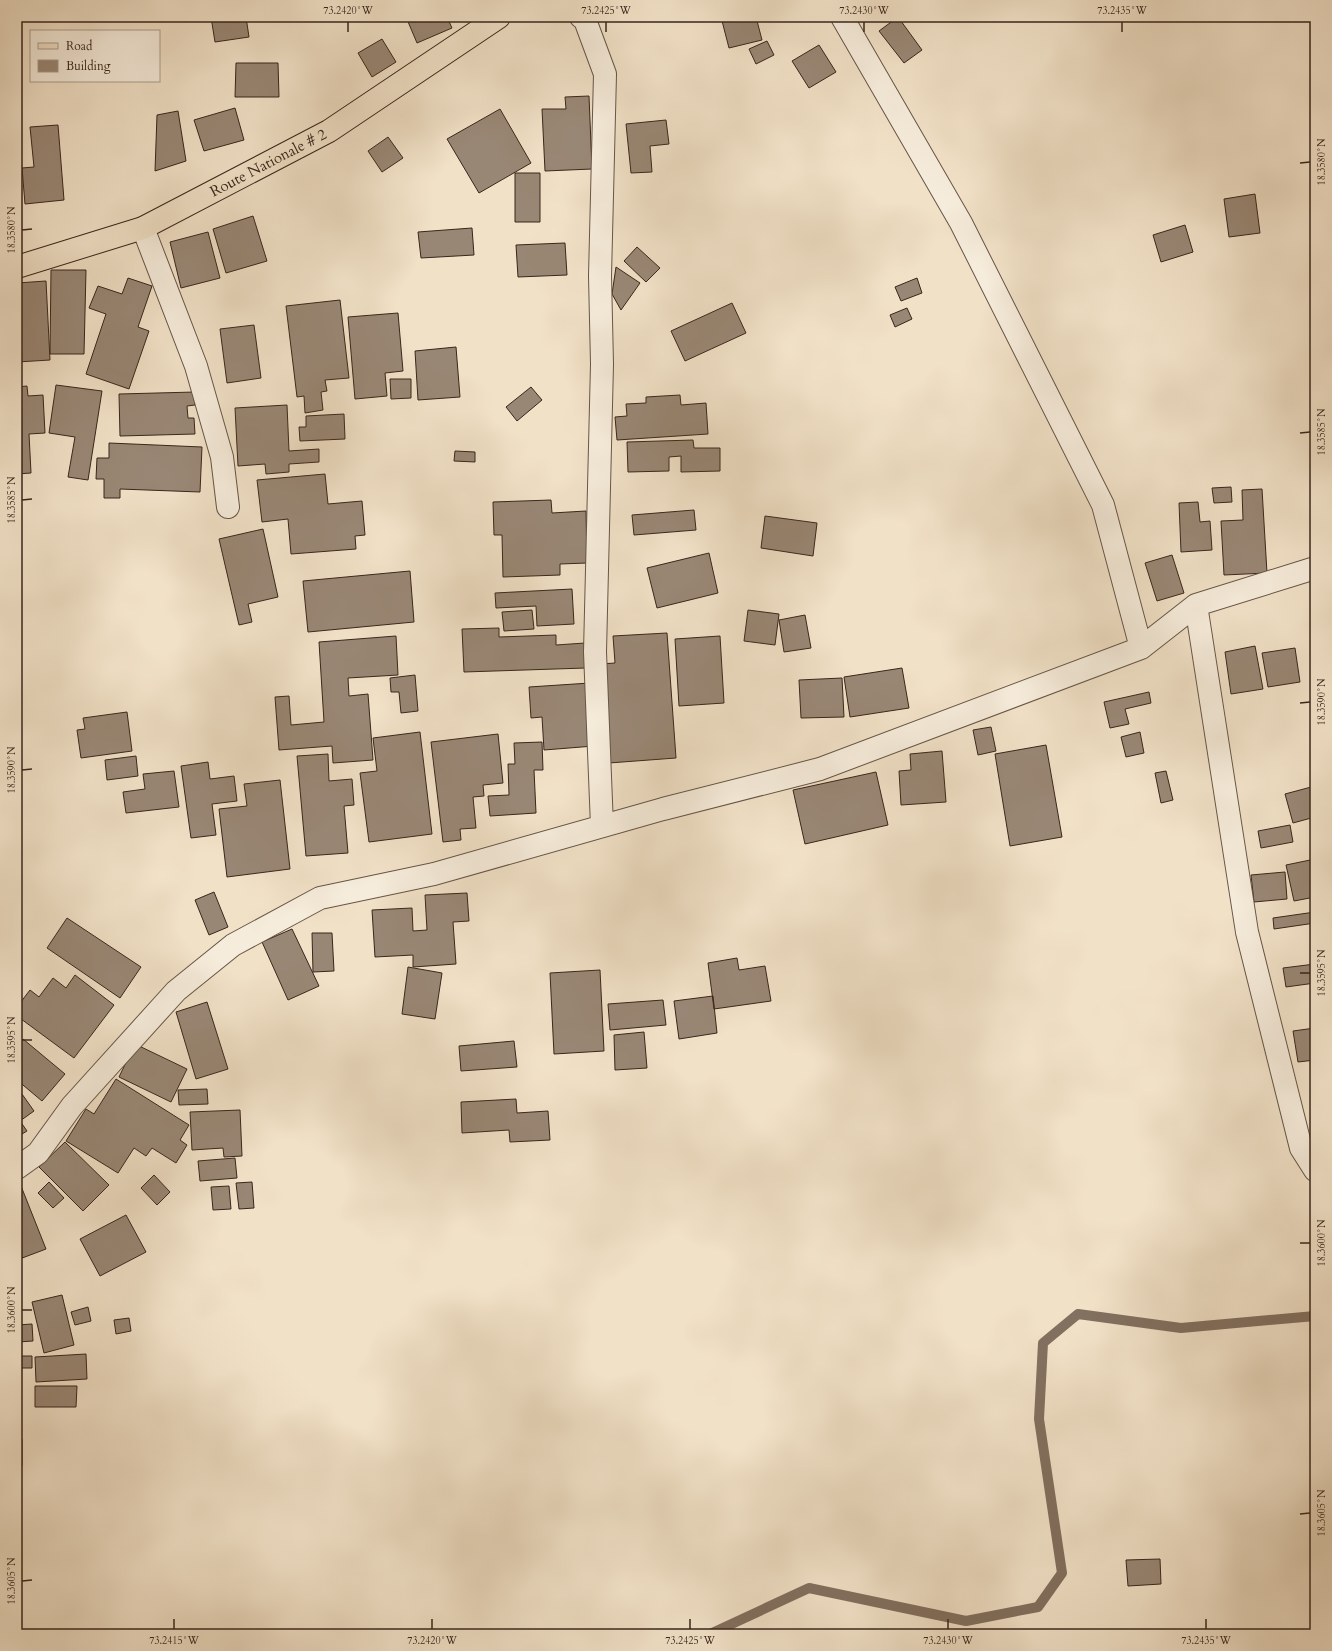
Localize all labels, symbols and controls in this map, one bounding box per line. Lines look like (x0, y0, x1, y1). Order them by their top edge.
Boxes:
text: 73.2420°W (323, 4, 374, 18)
text: 73.2425°W (581, 4, 632, 18)
text: 73.2430°W (839, 4, 890, 18)
text: 73.2435°W (1097, 4, 1148, 18)
legend (30, 30, 160, 82)
text: Road (66, 38, 93, 54)
text: Building (66, 58, 111, 74)
street label: Route Nationale # 2 (206, 124, 330, 201)
text: 18.3580°N (1315, 138, 1329, 185)
text: 18.3580°N (5, 206, 19, 253)
text: 18.3585°N (1315, 408, 1329, 455)
text: 18.3585°N (5, 476, 19, 523)
text: 18.3590°N (1315, 678, 1329, 725)
text: 18.3590°N (5, 746, 19, 793)
text: 18.3595°N (1315, 949, 1329, 996)
text: 18.3595°N (5, 1016, 19, 1063)
text: 18.3600°N (1315, 1219, 1329, 1266)
text: 18.3600°N (5, 1286, 19, 1333)
text: 18.3605°N (1315, 1489, 1329, 1536)
text: 18.3605°N (5, 1557, 19, 1604)
text: 73.2415°W (149, 1634, 200, 1648)
text: 73.2420°W (407, 1634, 458, 1648)
text: 73.2425°W (665, 1634, 716, 1648)
text: 73.2430°W (923, 1634, 974, 1648)
text: 73.2435°W (1181, 1634, 1232, 1648)

